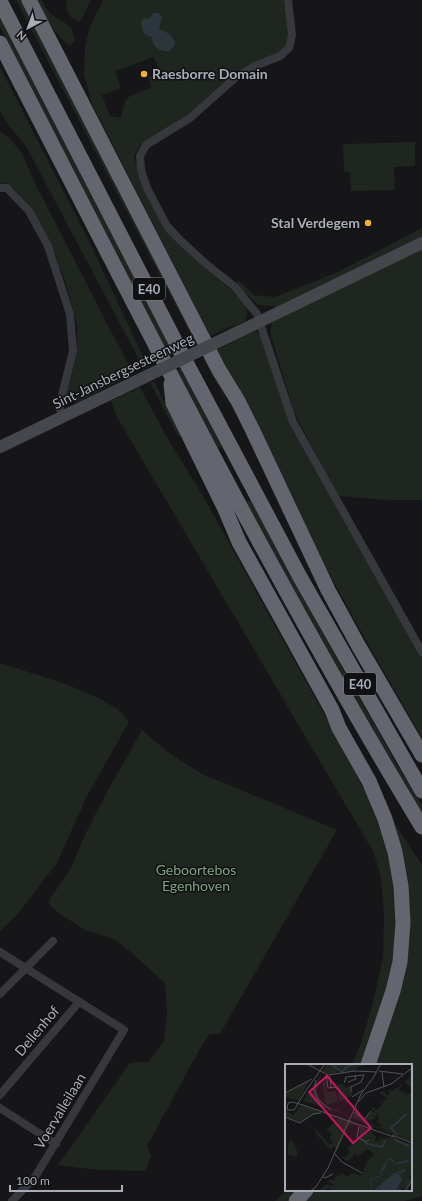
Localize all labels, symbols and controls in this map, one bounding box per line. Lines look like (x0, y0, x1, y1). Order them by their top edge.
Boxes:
north arrow (8, 8, 48, 48)
text: N (14, 28, 29, 44)
place label: Raesborre Domain (152, 65, 268, 82)
marker: Raesborre Domain (139, 69, 149, 79)
place label: Stal Verdegem (271, 214, 360, 231)
marker: Stal Verdegem (363, 218, 373, 228)
road number: E40 (133, 278, 165, 300)
street label: Sint-Jansbergsesteenweg (50, 329, 196, 412)
road number: E40 (344, 673, 376, 695)
park label: Geboortebos Egenhoven (156, 861, 236, 894)
street label: Dellenhof (11, 1002, 63, 1059)
inset map (285, 1064, 412, 1191)
street label: Voervalleilaan (30, 1070, 89, 1152)
scale bar (10, 1167, 122, 1193)
text: 100 m (16, 1173, 50, 1188)

